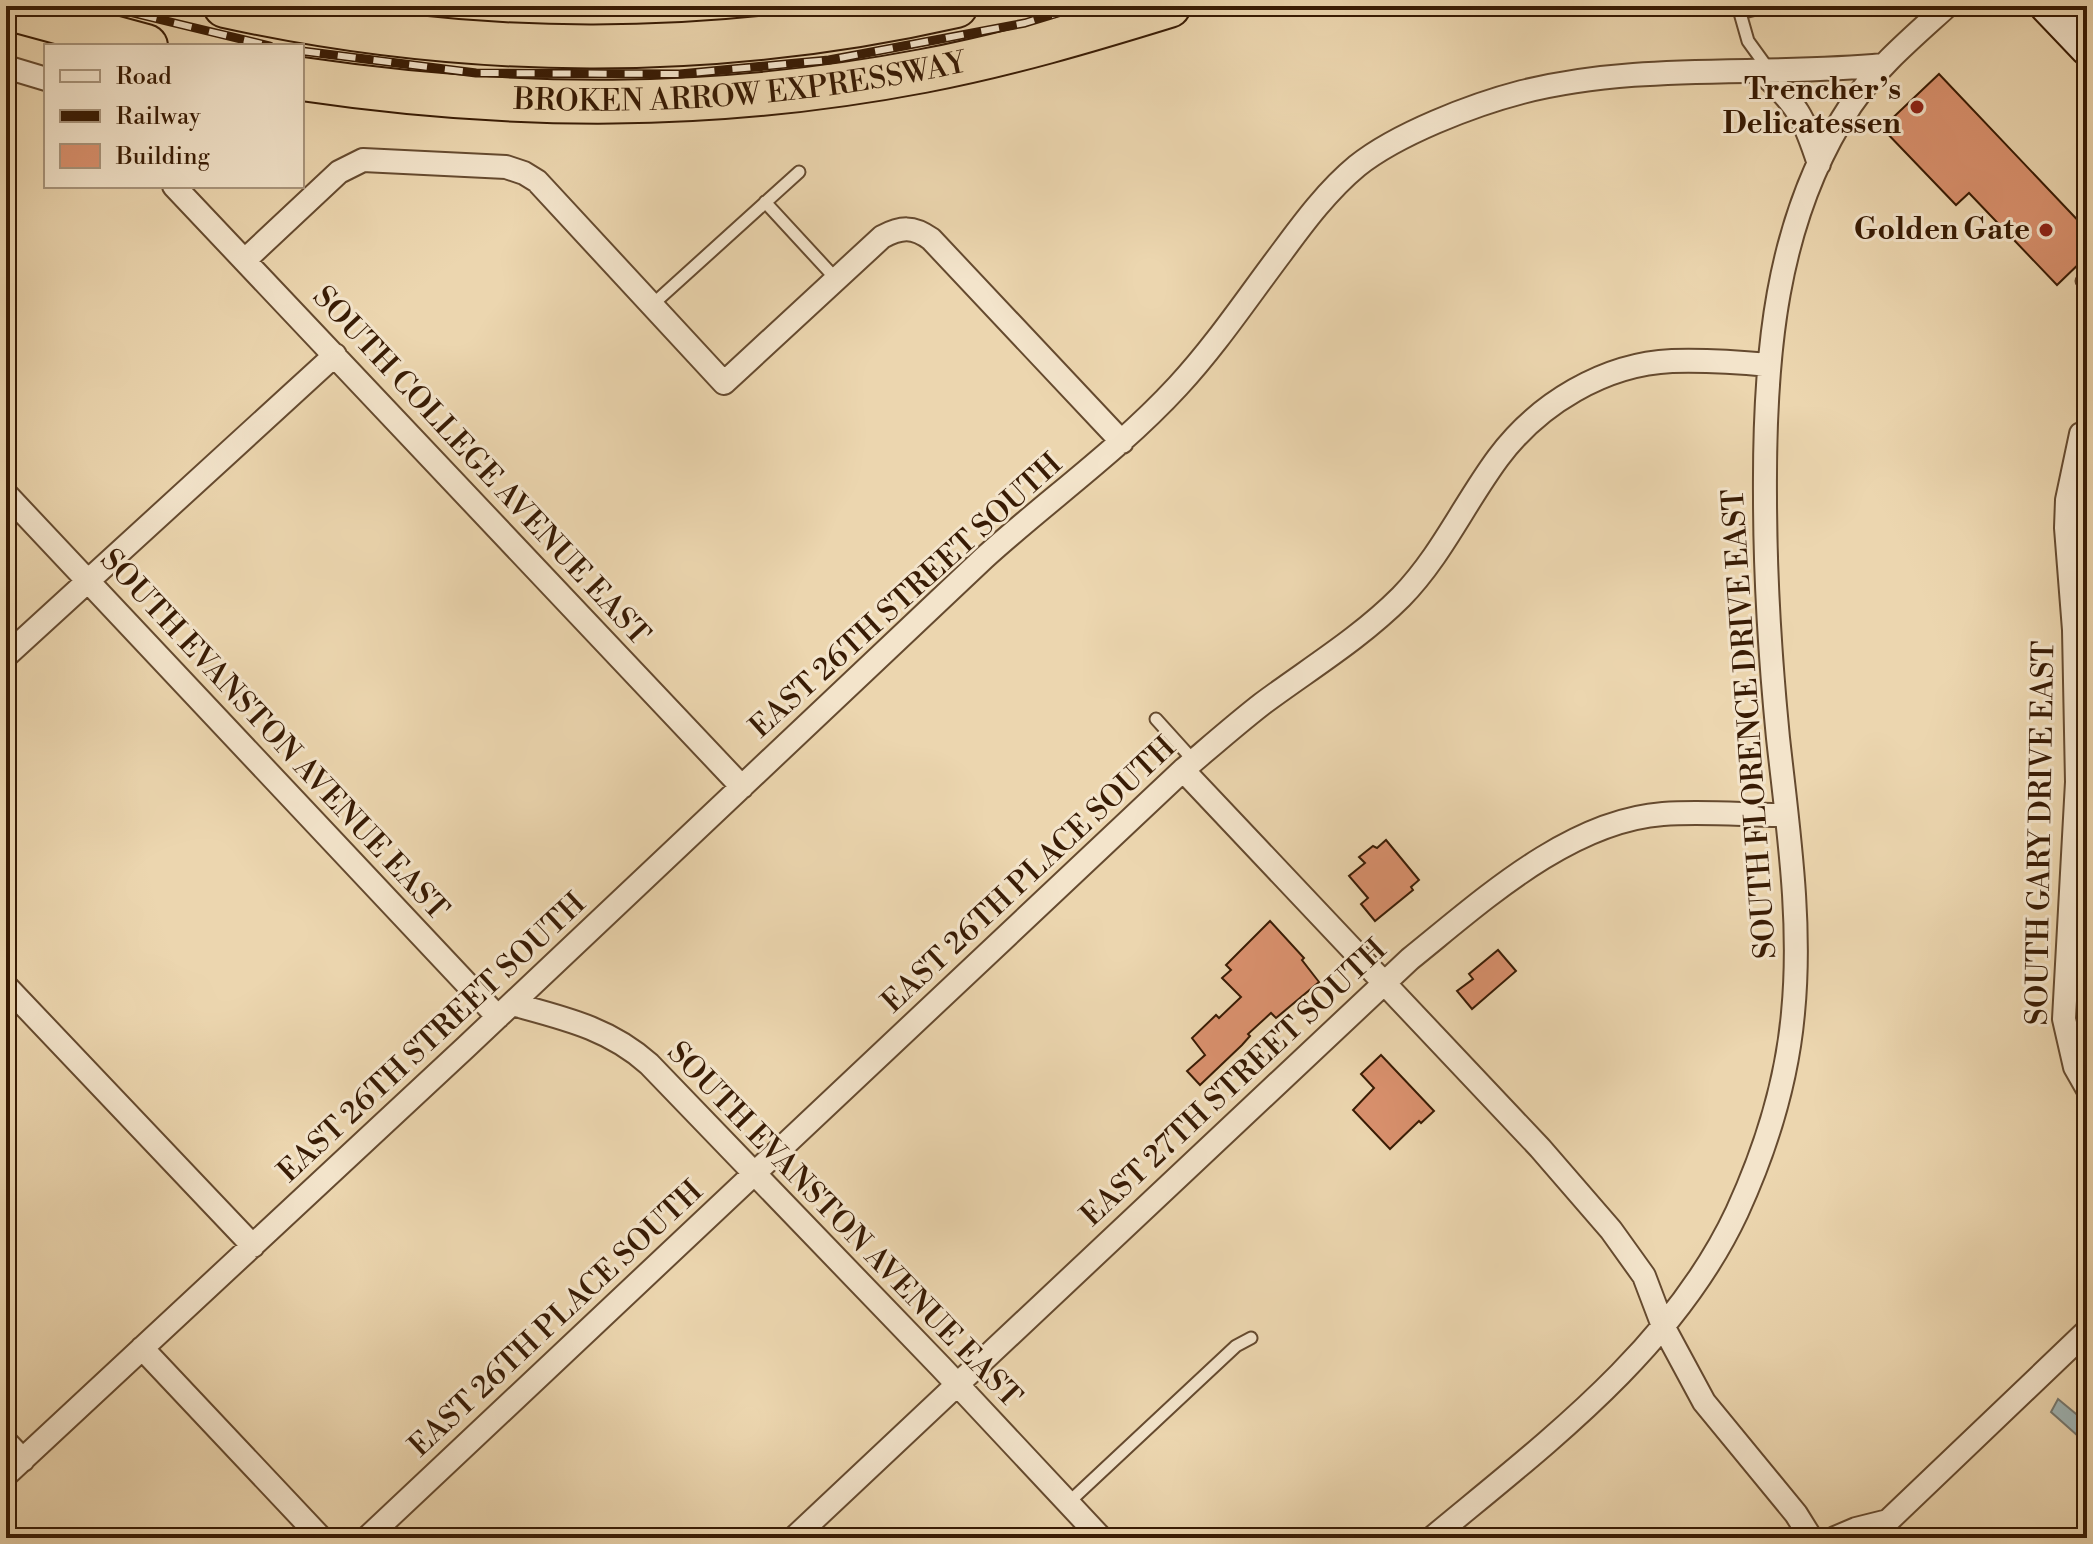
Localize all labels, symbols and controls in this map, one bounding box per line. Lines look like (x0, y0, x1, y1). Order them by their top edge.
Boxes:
street label: BROKEN ARROW EXPRESSWAY (512, 43, 971, 121)
legend (44, 44, 304, 188)
text: Road (116, 62, 172, 92)
place label: Trencher’s Delicatessen (1723, 71, 1902, 143)
marker: Trencher’s Delicatessen (1908, 98, 1926, 116)
text: Railway (116, 102, 201, 132)
text: Building (115, 142, 210, 172)
place label: Golden Gate (1854, 211, 2030, 249)
marker: Golden Gate (2037, 221, 2055, 239)
street label: SOUTH COLLEGE AVENUE EAST (304, 278, 658, 654)
street label: EAST 26TH STREET SOUTH (742, 446, 1070, 746)
street label: SOUTH FLORENCE DRIVE EAST (1715, 488, 1785, 960)
street label: SOUTH EVANSTON AVENUE EAST (92, 541, 456, 929)
street label: SOUTH GARY DRIVE EAST (2019, 640, 2063, 1026)
street label: EAST 26TH PLACE SOUTH (874, 729, 1184, 1021)
street label: EAST 26TH STREET SOUTH (270, 885, 594, 1191)
street label: EAST 27TH STREET SOUTH (1073, 931, 1395, 1235)
street label: SOUTH EVANSTON AVENUE EAST (659, 1034, 1029, 1416)
street label: EAST 26TH PLACE SOUTH (401, 1173, 711, 1465)

